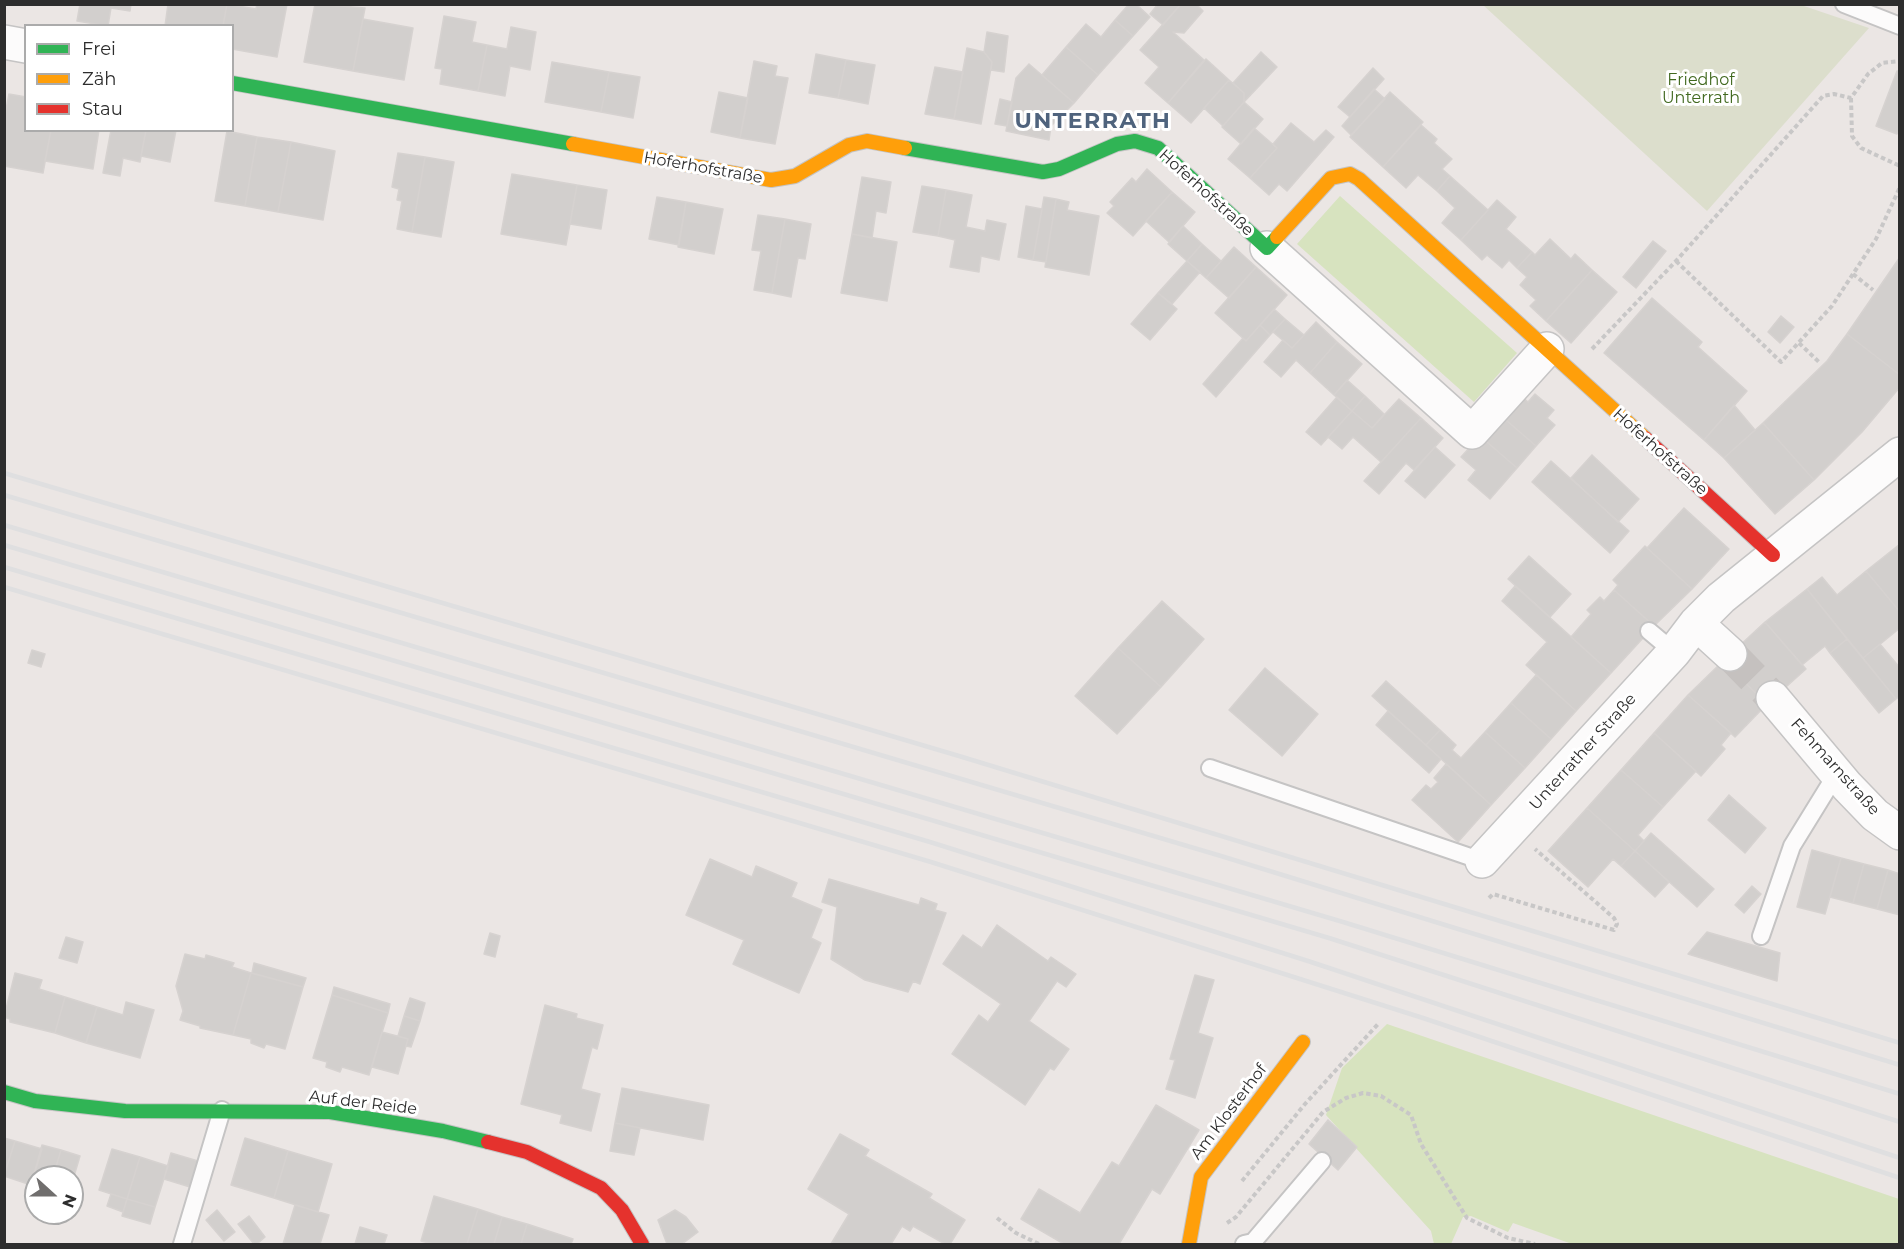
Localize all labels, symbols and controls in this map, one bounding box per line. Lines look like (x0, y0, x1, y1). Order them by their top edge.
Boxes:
legend (24, 24, 234, 132)
text: Frei (82, 38, 116, 60)
text: Zäh (82, 68, 117, 90)
park label: Friedhof Unterrath (1662, 70, 1740, 108)
text: Stau (82, 98, 123, 120)
district label: UNTERRATH (1015, 109, 1171, 135)
street label: Hoferhofstraße (1155, 146, 1257, 240)
street label: Hoferhofstraße (642, 148, 764, 188)
street label: Hoferhofstraße (1609, 405, 1711, 499)
street label: Unterrather Straße (1526, 690, 1640, 814)
street label: Fehmarnstraße (1786, 715, 1884, 819)
street label: Am Klosterhof (1187, 1060, 1271, 1164)
street label: Auf der Reide (308, 1087, 418, 1119)
north arrow (24, 1165, 84, 1225)
text: N (58, 1191, 81, 1210)

